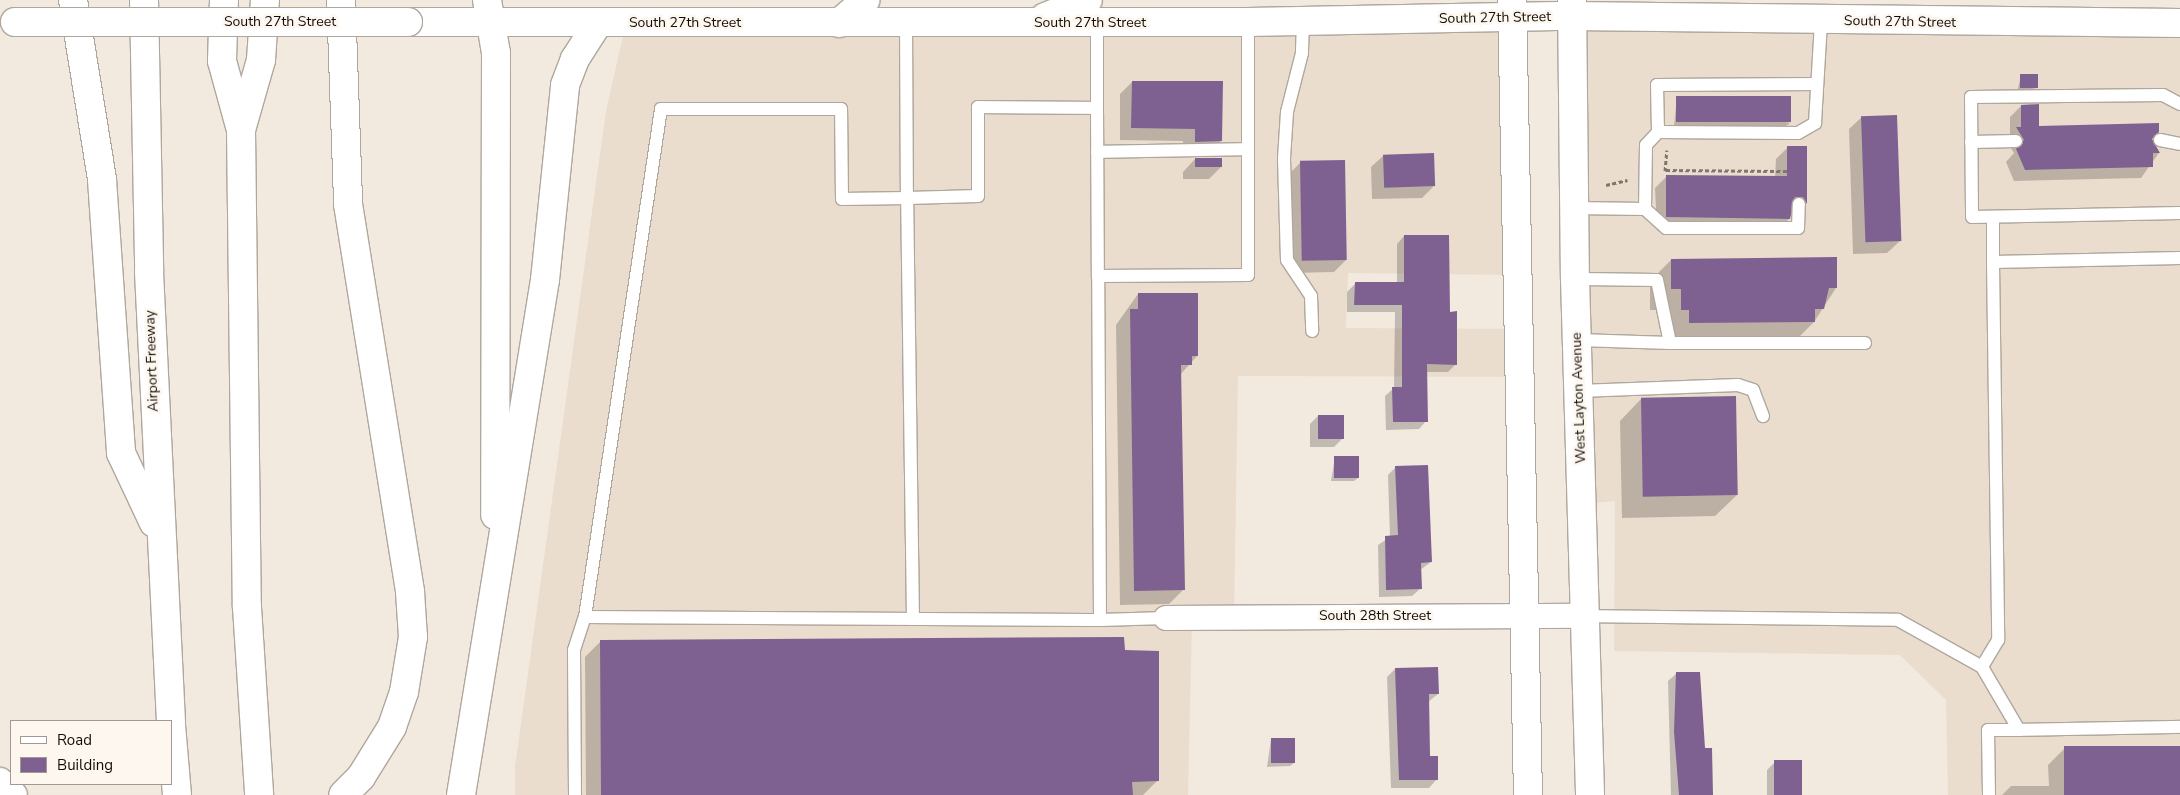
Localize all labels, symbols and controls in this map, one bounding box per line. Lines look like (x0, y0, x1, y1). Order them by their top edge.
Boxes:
street label: South 27th Street (1439, 9, 1551, 27)
street label: South 27th Street (1844, 13, 1956, 31)
street label: South 27th Street (224, 14, 336, 30)
street label: South 27th Street (629, 15, 741, 31)
street label: South 27th Street (1034, 15, 1146, 31)
street label: Airport Freeway (142, 310, 162, 412)
street label: West Layton Avenue (1568, 332, 1590, 464)
street label: South 28th Street (1319, 608, 1431, 624)
legend (10, 720, 172, 785)
text: Road (57, 730, 92, 750)
text: Building (57, 755, 113, 775)

